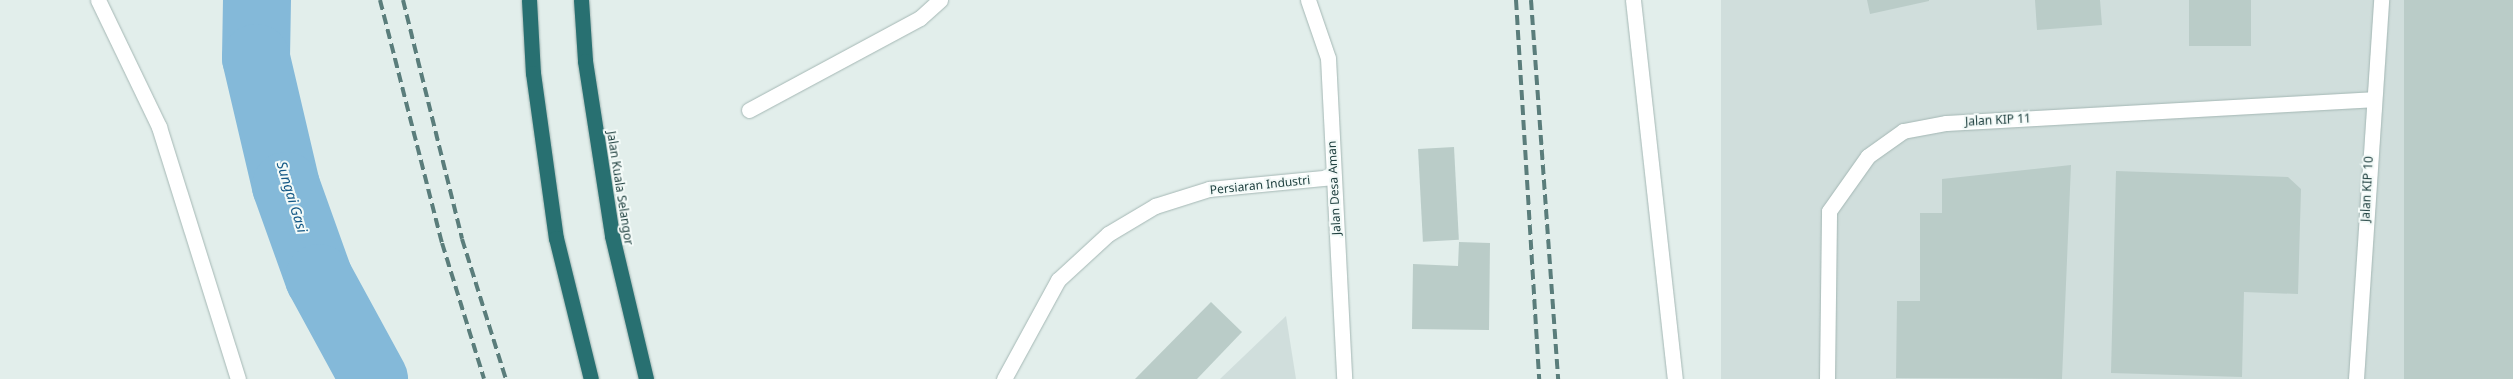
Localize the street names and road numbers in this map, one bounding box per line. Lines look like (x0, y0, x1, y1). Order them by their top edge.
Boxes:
street label: Jalan KIP 11 (1965, 111, 2031, 129)
street label: Jalan Kuala Selangor (604, 130, 636, 246)
street label: Jalan Desa Aman (1324, 140, 1344, 236)
street label: Jalan KIP 10 (2358, 156, 2376, 222)
street label: Persiaran Industri (1209, 173, 1311, 197)

